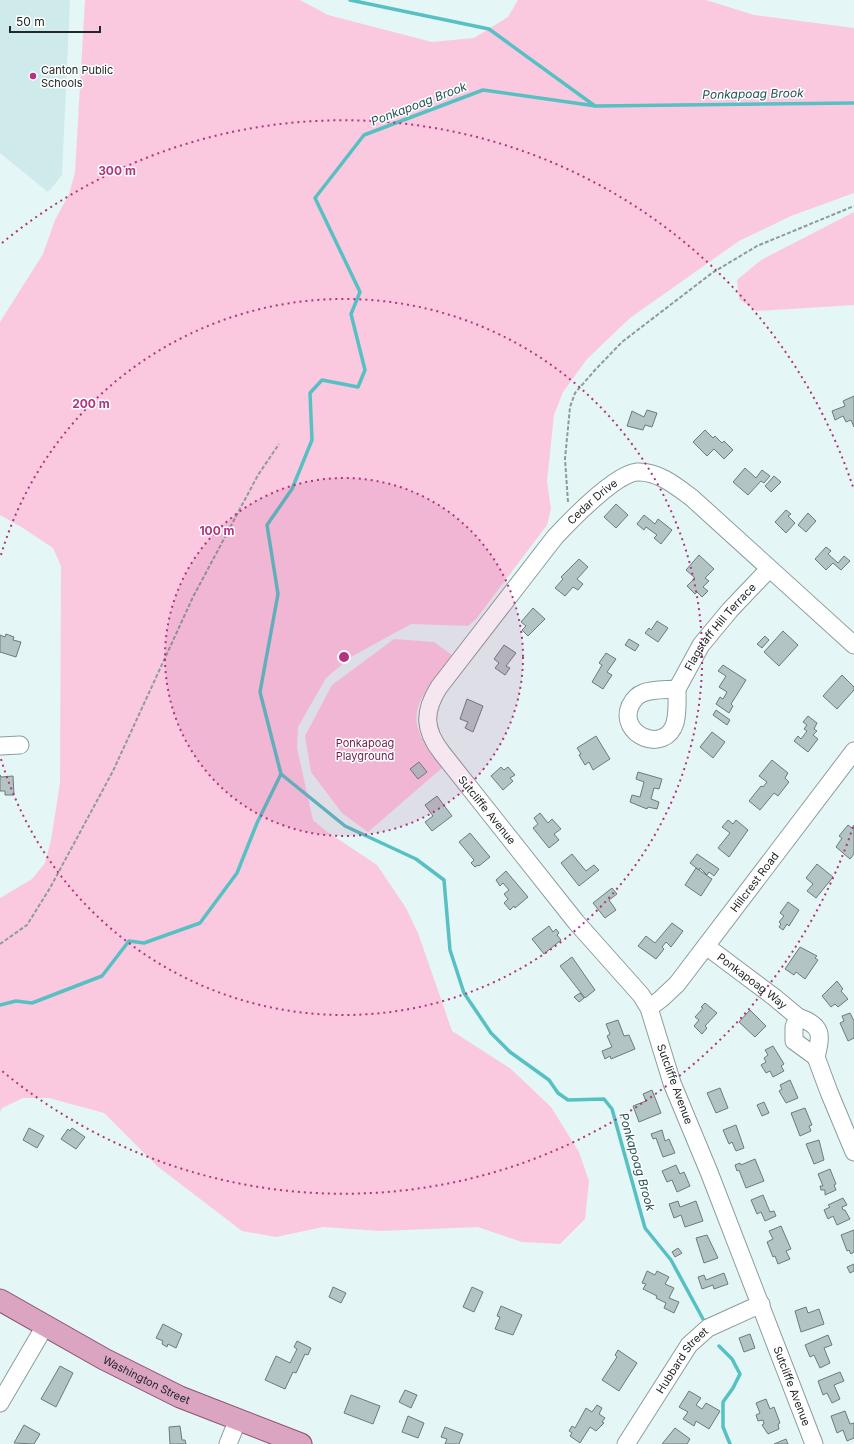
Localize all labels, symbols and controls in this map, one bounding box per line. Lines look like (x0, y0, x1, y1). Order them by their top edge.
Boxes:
scale bar (10, 8, 100, 34)
text: 50 m (16, 14, 45, 29)
place label: Canton Public Schools (41, 63, 113, 90)
marker: Canton Public Schools (28, 71, 38, 81)
water label: Ponkapoag Brook (369, 78, 469, 129)
water label: Ponkapoag Brook (702, 85, 804, 102)
text: 300 m (98, 163, 136, 178)
text: 200 m (72, 396, 110, 411)
street label: Cedar Drive (564, 476, 620, 527)
text: 100 m (199, 523, 235, 538)
street label: Flagstaff Hill Terrace (681, 580, 759, 673)
centre of rings (337, 650, 351, 664)
park label: Ponkapoag Playground (336, 736, 394, 763)
street label: Sutcliffe Avenue (455, 773, 519, 847)
street label: Hillcrest Road (727, 849, 782, 915)
street label: Ponkapoag Way (714, 950, 790, 1012)
street label: Sutcliffe Avenue (654, 1042, 696, 1126)
water label: Ponkapoag Brook (616, 1111, 659, 1213)
street label: Hubbard Street (653, 1324, 711, 1396)
street label: Sutcliffe Avenue (770, 1344, 814, 1428)
street label: Washington Street (101, 1353, 192, 1407)

